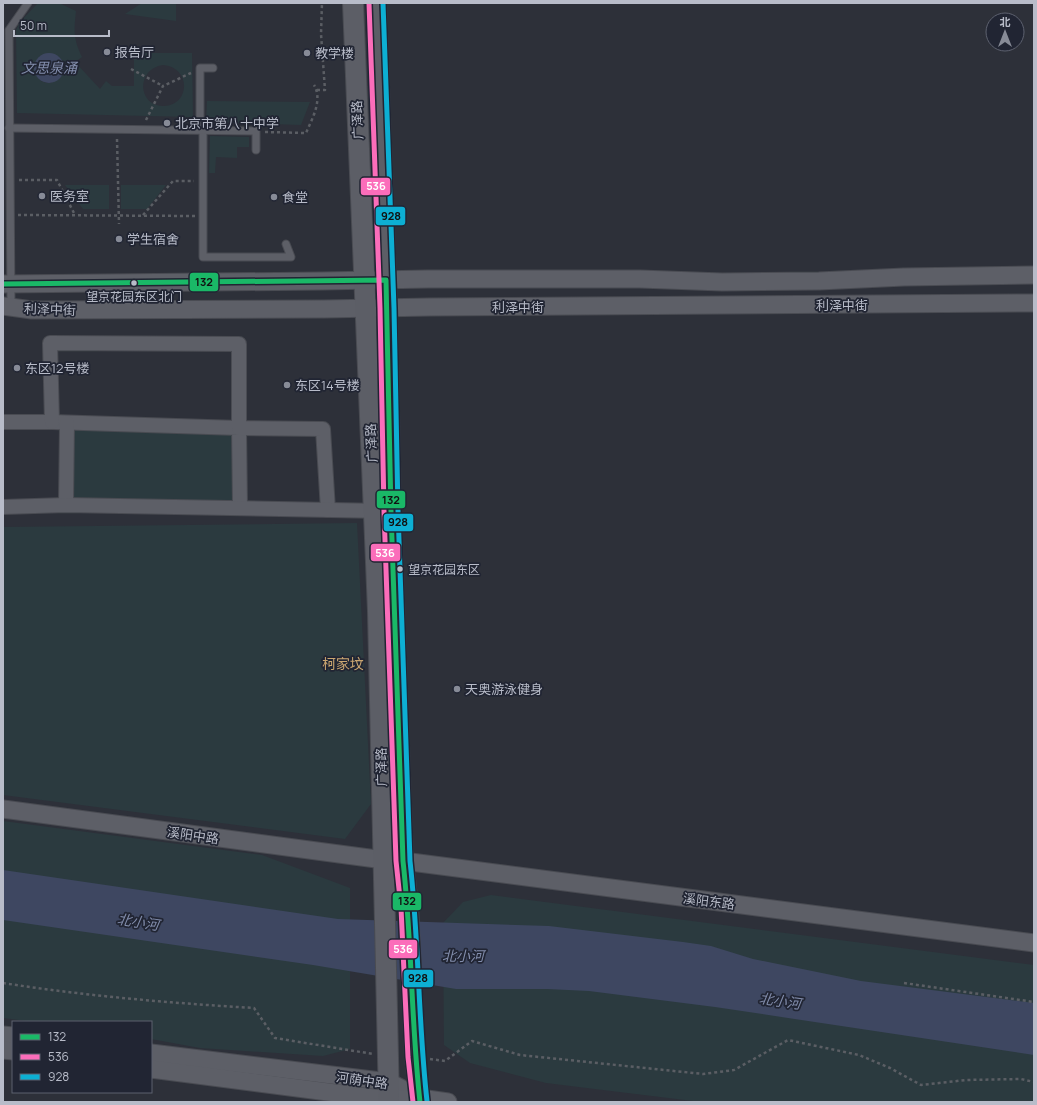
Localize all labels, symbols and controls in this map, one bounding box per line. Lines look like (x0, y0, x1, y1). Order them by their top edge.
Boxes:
scale bar (14, 12, 109, 38)
north arrow (985, 12, 1025, 52)
text: 北 (1000, 14, 1011, 29)
text: 50 m (20, 17, 47, 34)
place label: 报告厅 (115, 43, 154, 61)
place label: 教学楼 (315, 44, 354, 62)
marker: 报告厅 (102, 47, 112, 57)
marker: 教学楼 (302, 48, 312, 58)
water label: 文思泉涌 (21, 58, 79, 77)
street label: 广泽路 (347, 100, 367, 140)
place label: 北京市第八十中学 (175, 114, 279, 132)
marker: 北京市第八十中学 (162, 118, 172, 128)
line badge: 536 (360, 177, 391, 196)
text: 536 (366, 178, 386, 193)
place label: 医务室 (50, 187, 89, 205)
place label: 食堂 (282, 188, 308, 206)
marker: 医务室 (37, 191, 47, 201)
marker: 食堂 (269, 192, 279, 202)
line badge: 928 (375, 206, 406, 226)
text: 928 (381, 208, 401, 223)
place label: 学生宿舍 (127, 230, 179, 248)
marker: 学生宿舍 (114, 234, 124, 244)
line badge: 132 (189, 272, 219, 292)
text: 132 (195, 274, 213, 289)
marker: 望京花园东区北门 (129, 278, 139, 288)
place label: 望京花园东区北门 (86, 288, 182, 305)
street label: 利泽中街 (816, 296, 868, 314)
street label: 利泽中街 (492, 298, 544, 316)
street label: 利泽中街 (24, 299, 76, 319)
place label: 东区12号楼 (25, 359, 89, 377)
marker: 东区12号楼 (12, 363, 22, 373)
place label: 东区14号楼 (295, 376, 360, 394)
marker: 东区14号楼 (282, 380, 292, 390)
street label: 广泽路 (361, 423, 381, 463)
line badge: 132 (376, 490, 406, 509)
text: 132 (382, 492, 400, 507)
line badge: 928 (383, 513, 414, 532)
text: 928 (388, 514, 408, 529)
line badge: 536 (370, 543, 401, 562)
text: 536 (375, 545, 395, 560)
place label: 望京花园东区 (408, 561, 480, 578)
marker: 望京花园东区 (395, 564, 405, 574)
district label: 柯家坟 (322, 654, 364, 673)
place label: 天奥游泳健身 (465, 680, 543, 698)
marker: 天奥游泳健身 (452, 684, 462, 694)
street label: 广泽路 (372, 747, 390, 787)
street label: 溪阳中路 (166, 822, 220, 848)
street label: 溪阳东路 (682, 889, 736, 913)
line badge: 132 (392, 892, 422, 911)
text: 132 (398, 893, 416, 908)
water label: 北小河 (116, 909, 163, 935)
line badge: 536 (388, 939, 418, 959)
text: 536 (393, 941, 413, 956)
water label: 北小河 (442, 946, 487, 965)
line badge: 928 (403, 969, 434, 988)
text: 928 (408, 970, 428, 985)
water label: 北小河 (758, 988, 805, 1013)
legend (12, 1021, 152, 1093)
text: 132 (48, 1028, 66, 1045)
text: 536 (48, 1048, 69, 1065)
street label: 河荫中路 (335, 1067, 389, 1093)
text: 928 (48, 1068, 69, 1085)

